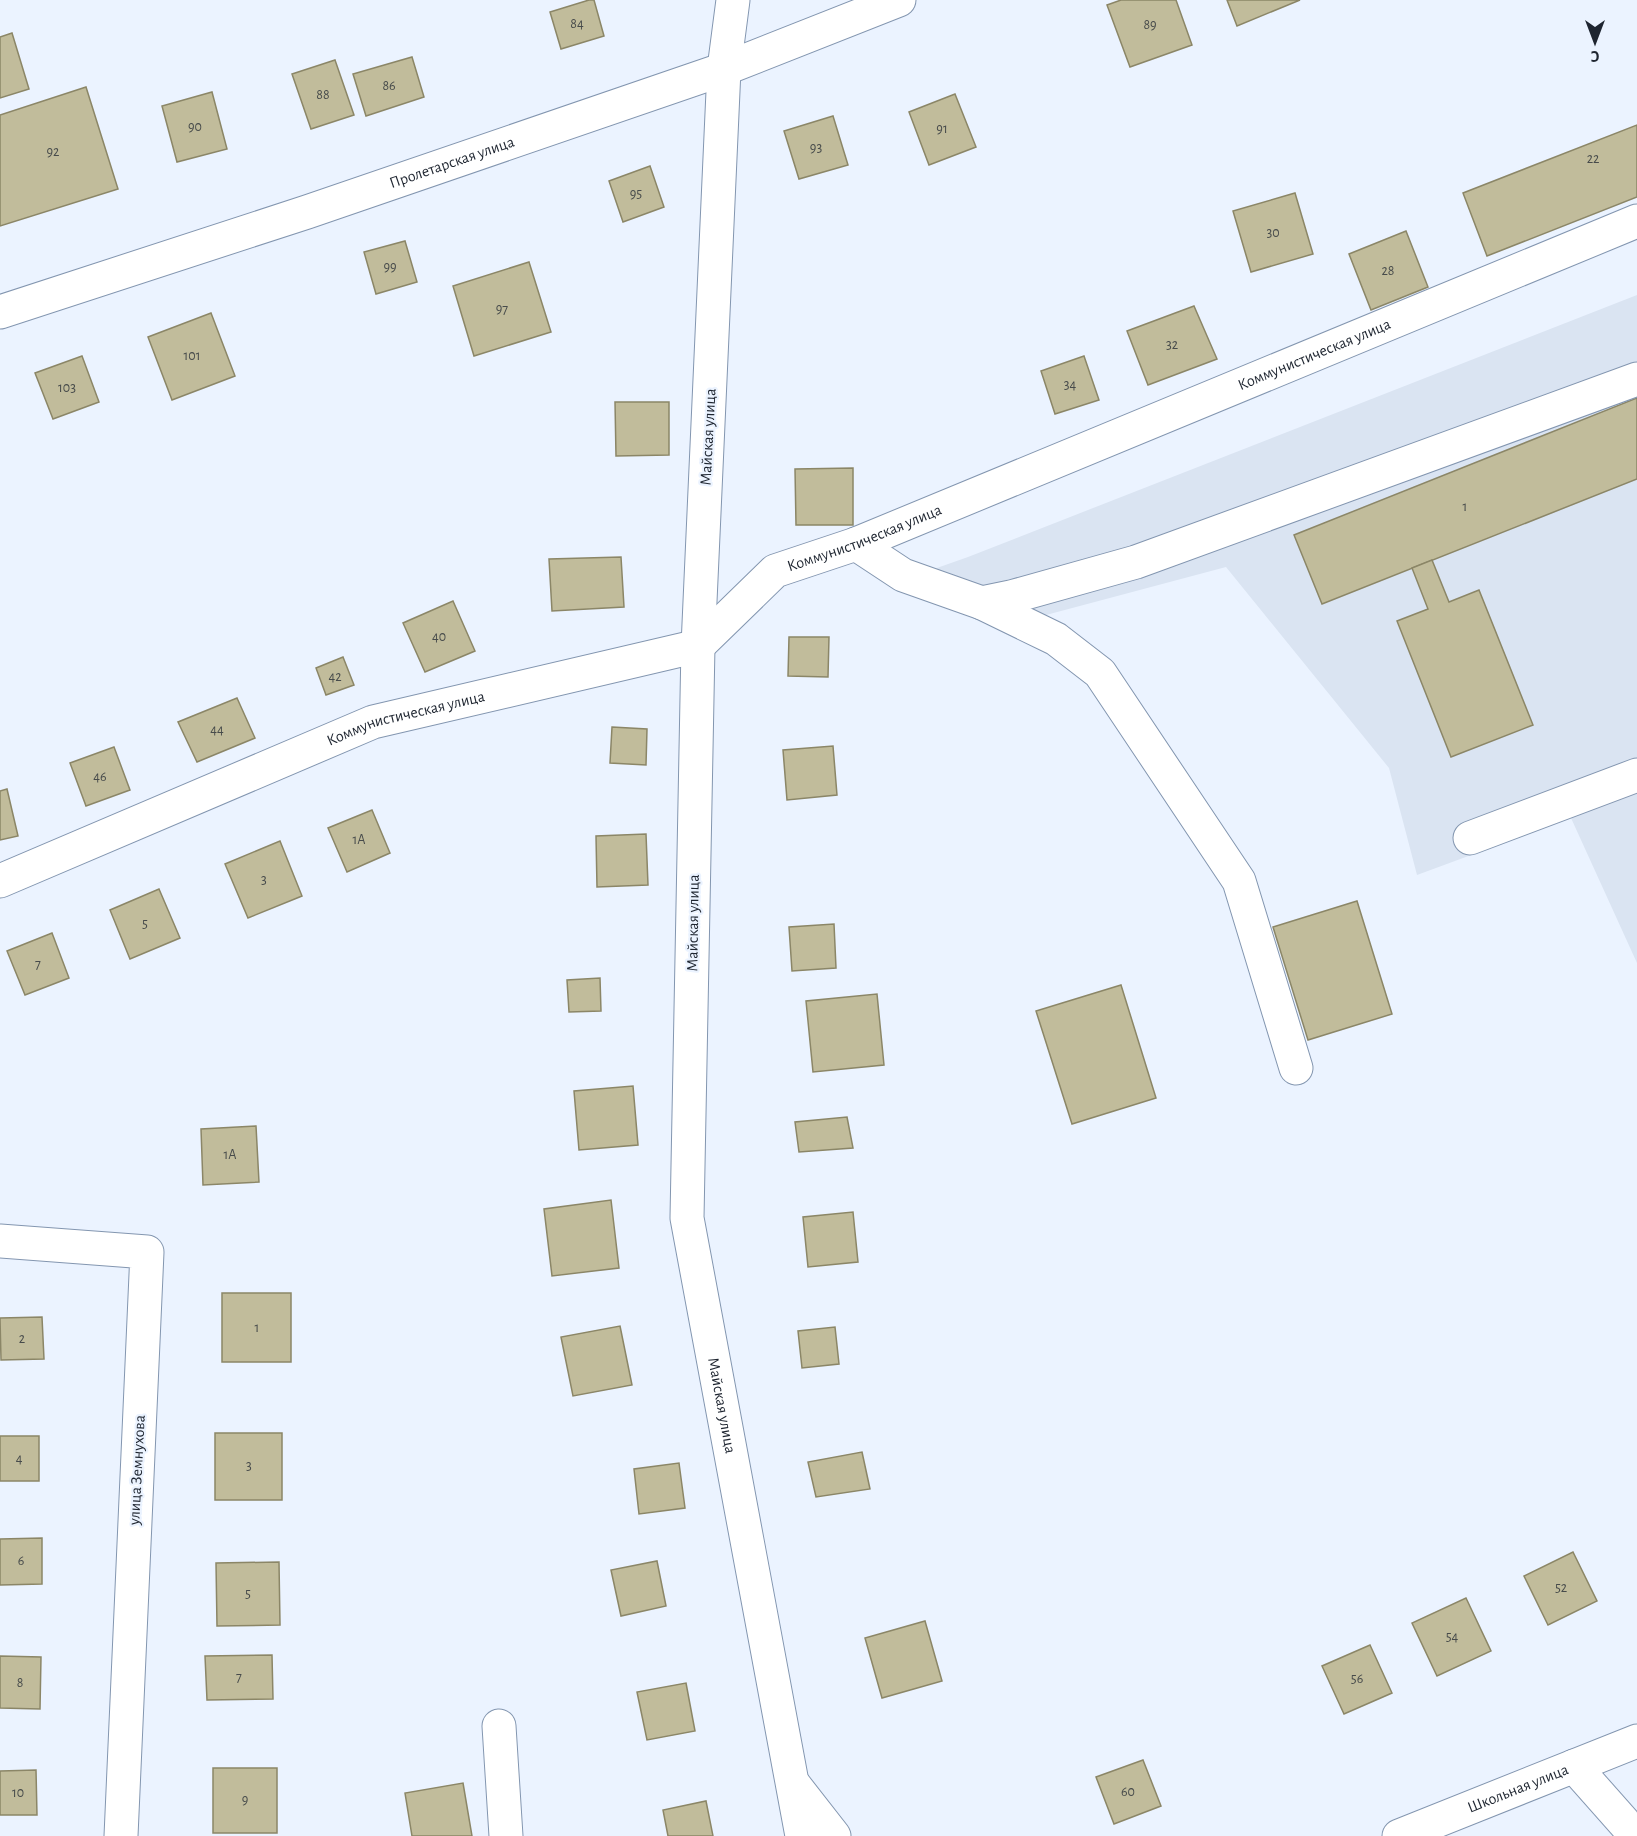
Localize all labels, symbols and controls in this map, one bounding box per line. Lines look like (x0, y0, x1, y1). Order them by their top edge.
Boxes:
north arrow (1565, 12, 1625, 72)
house number: 84 (570, 17, 584, 31)
house number: 89 (1143, 18, 1157, 32)
text: С (1590, 48, 1599, 64)
house number: 86 (382, 79, 396, 93)
house number: 88 (316, 88, 330, 102)
house number: 90 (188, 120, 202, 134)
house number: 91 (936, 122, 948, 136)
street label: Пролетарская улица (387, 133, 516, 191)
house number: 93 (810, 141, 822, 155)
house number: 92 (47, 145, 59, 159)
house number: 22 (1587, 152, 1599, 166)
house number: 95 (630, 187, 642, 201)
house number: 30 (1266, 226, 1280, 240)
house number: 99 (383, 260, 397, 274)
house number: 28 (1381, 264, 1395, 278)
house number: 97 (496, 302, 508, 316)
street label: Коммунистическая улица (1235, 316, 1393, 393)
house number: 32 (1166, 338, 1178, 352)
house number: 101 (183, 349, 201, 363)
house number: 34 (1064, 378, 1077, 392)
house number: 103 (58, 381, 76, 395)
street label: Майская улица (697, 388, 720, 486)
house number: 1 (1463, 500, 1467, 514)
street label: Коммунистическая улица (785, 502, 944, 574)
house number: 40 (432, 630, 446, 644)
house number: 42 (328, 670, 342, 684)
street label: Коммунистическая улица (324, 688, 486, 749)
house number: 44 (210, 723, 224, 737)
house number: 46 (93, 770, 107, 784)
house number: 1А (352, 833, 366, 847)
house number: 3 (261, 873, 267, 887)
street label: Майская улица (684, 874, 703, 972)
house number: 5 (142, 917, 148, 931)
house number: 7 (35, 957, 41, 971)
house number: 1А (223, 1148, 237, 1162)
house number: 1 (255, 1321, 259, 1335)
house number: 2 (19, 1332, 25, 1346)
street label: Майская улица (705, 1356, 739, 1455)
street label: улица Земнухова (126, 1415, 149, 1527)
house number: 4 (16, 1452, 23, 1466)
house number: 3 (246, 1459, 252, 1473)
house number: 6 (18, 1554, 24, 1568)
house number: 52 (1555, 1581, 1567, 1595)
house number: 5 (245, 1587, 251, 1601)
house number: 54 (1446, 1630, 1459, 1644)
house number: 7 (236, 1670, 242, 1684)
house number: 56 (1351, 1672, 1363, 1686)
house number: 8 (17, 1676, 23, 1690)
street label: Школьная улица (1465, 1761, 1571, 1816)
house number: 60 (1121, 1785, 1135, 1799)
house number: 10 (12, 1786, 24, 1800)
house number: 9 (242, 1793, 248, 1807)

